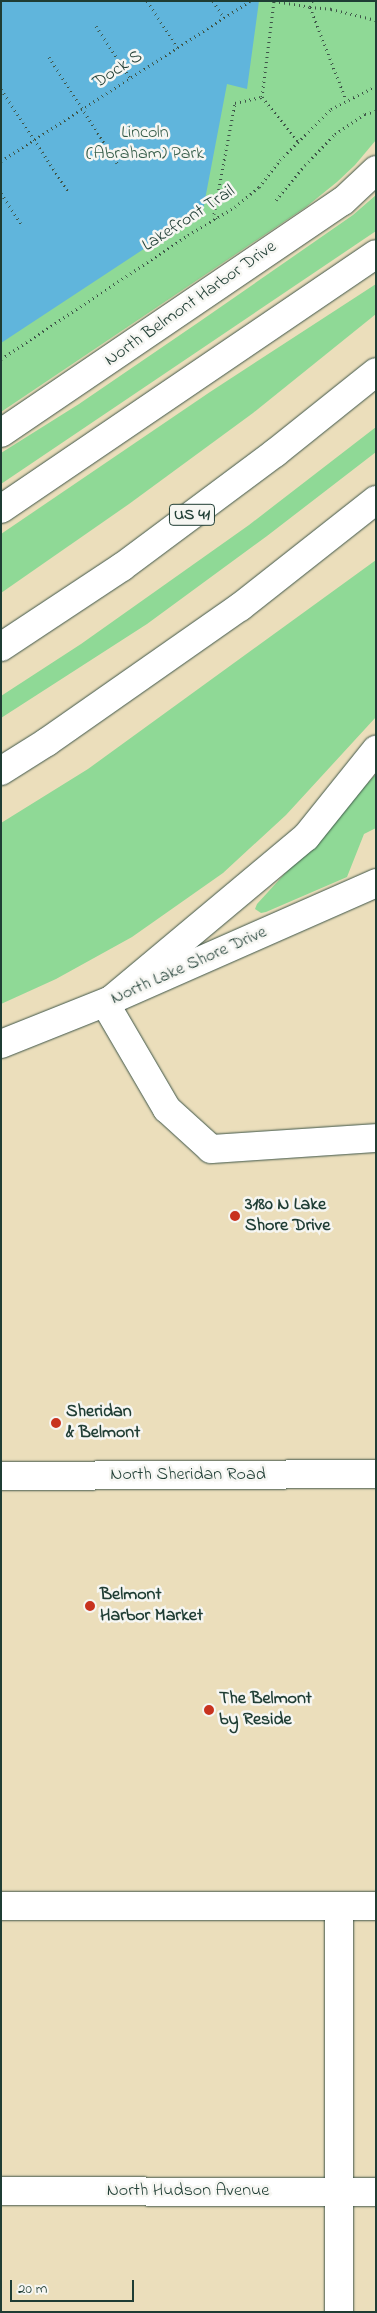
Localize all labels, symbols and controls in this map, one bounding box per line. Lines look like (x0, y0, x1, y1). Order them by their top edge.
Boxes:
street label: Dock S (89, 46, 147, 94)
park label: Lincoln (Abraham) Park (86, 123, 204, 166)
street label: Lakefront Trail (139, 181, 239, 257)
street label: North Belmont Harbor Drive (101, 237, 281, 371)
road number: US 41 (168, 502, 216, 528)
street label: North Lake Shore Drive (108, 922, 270, 1010)
place label: 3180 N Lake Shore Drive (245, 1195, 330, 1238)
marker: 3180 N Lake Shore Drive (229, 1210, 241, 1222)
place label: Sheridan & Belmont (66, 1402, 140, 1445)
marker: Sheridan & Belmont (50, 1417, 62, 1429)
street label: North Sheridan Road (110, 1464, 266, 1486)
place label: Belmont Harbor Market (100, 1585, 203, 1628)
marker: Belmont Harbor Market (84, 1600, 96, 1612)
place label: The Belmont by Reside (219, 1689, 312, 1732)
marker: The Belmont by Reside (203, 1704, 215, 1716)
street label: North Hudson Avenue (107, 2180, 269, 2202)
scale bar (12, 2270, 136, 2302)
text: 20 m (18, 2278, 47, 2300)

